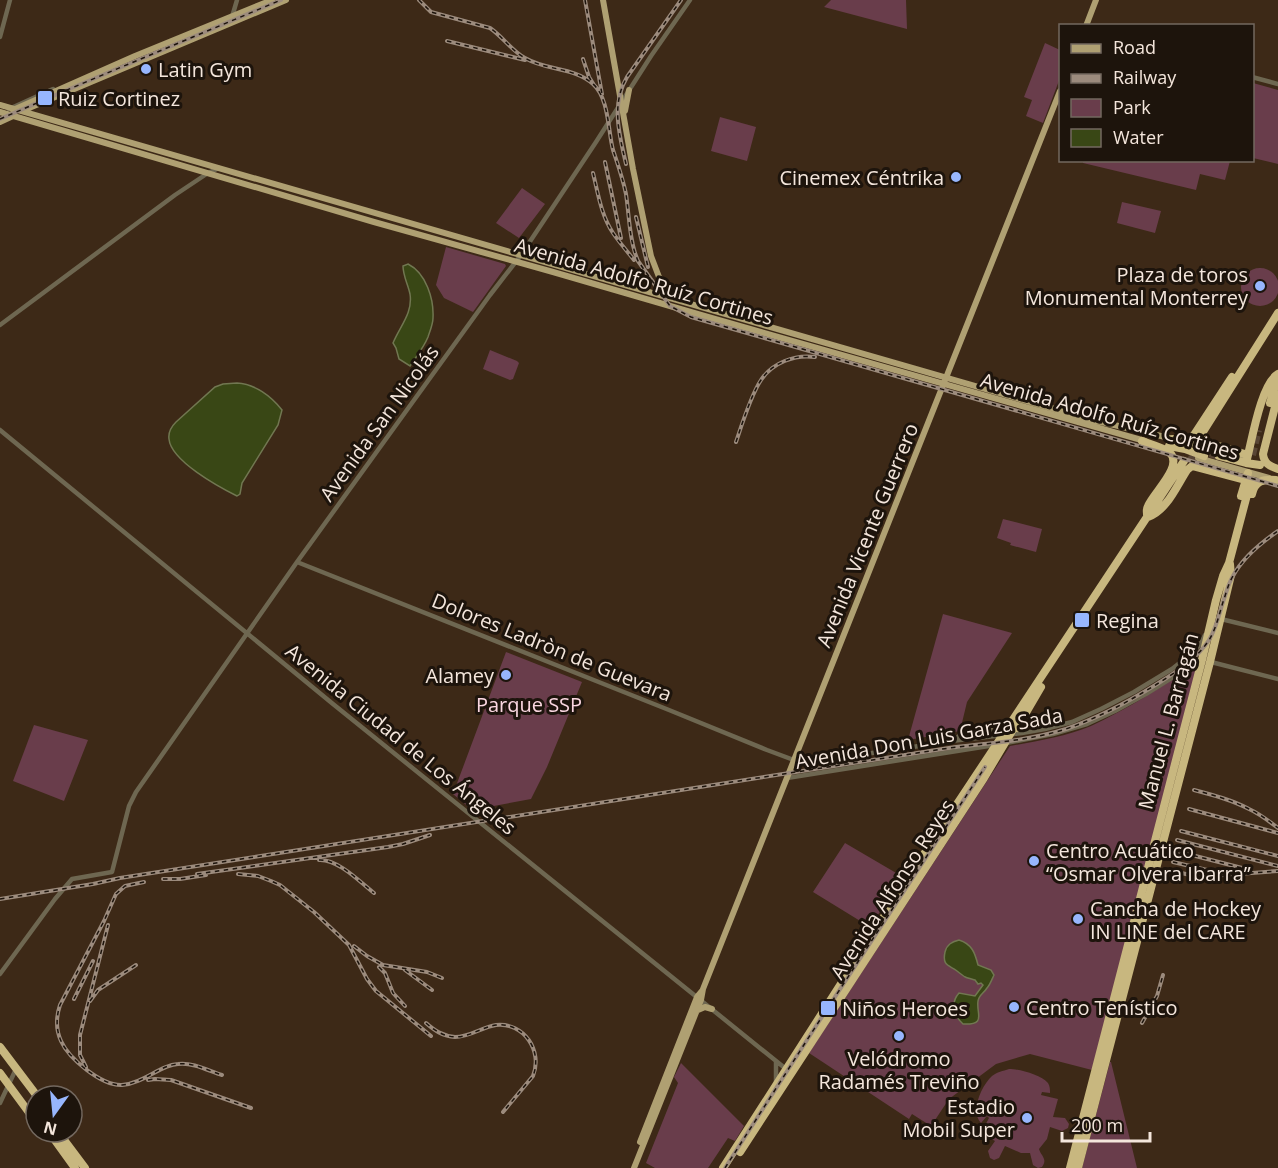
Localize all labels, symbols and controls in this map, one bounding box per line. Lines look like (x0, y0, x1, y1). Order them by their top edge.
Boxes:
legend (1059, 24, 1254, 162)
text: Road (1113, 35, 1156, 59)
place label: Latin Gym (158, 56, 252, 83)
marker: Latin Gym (139, 62, 153, 76)
text: Railway (1113, 65, 1177, 89)
place label: Ruiz Cortinez (58, 85, 180, 112)
marker: Ruiz Cortinez (36, 89, 54, 107)
text: Park (1113, 95, 1151, 119)
text: Water (1113, 125, 1164, 149)
place label: Cinemex Céntrika (779, 164, 944, 191)
marker: Cinemex Céntrika (949, 170, 963, 184)
street label: Avenida Adolfo Ruíz Cortines (512, 231, 776, 331)
place label: Plaza de toros Monumental Monterrey (1025, 261, 1249, 311)
marker: Plaza de toros Monumental Monterrey (1253, 279, 1267, 293)
street label: Avenida San Nicolás (313, 340, 445, 506)
street label: Avenida Adolfo Ruíz Cortines (978, 366, 1242, 466)
street label: Avenida Vicente Guerrero (810, 419, 924, 651)
street label: Dolores Ladròn de Guevara (428, 586, 676, 708)
place label: Regina (1096, 607, 1159, 634)
marker: Regina (1073, 611, 1091, 629)
street label: Manuel L. Barragán (1131, 630, 1205, 812)
street label: Avenida Ciudad de Los Ángeles (280, 638, 522, 840)
place label: Alamey (425, 662, 495, 689)
marker: Alamey (499, 668, 513, 682)
park label: Parque SSP (476, 691, 582, 718)
street label: Avenida Don Luis Garza Sada (793, 701, 1065, 775)
street label: Avenida Alfonso Reyes (824, 794, 960, 984)
place label: Centro Acuático “Osmar Olvera Ibarra” (1046, 837, 1251, 887)
marker: Centro Acuático “Osmar Olvera Ibarra” (1027, 854, 1041, 868)
place label: Cancha de Hockey IN LINE del CARE (1090, 895, 1262, 945)
marker: Cancha de Hockey IN LINE del CARE (1071, 912, 1085, 926)
place label: Centro Tenístico (1026, 994, 1178, 1021)
place label: Niños Heroes (842, 995, 968, 1022)
marker: Niños Heroes (819, 999, 837, 1017)
marker: Centro Tenístico (1007, 1000, 1021, 1014)
marker: Velódromo Radamés Treviño (892, 1029, 906, 1043)
place label: Velódromo Radamés Treviño (818, 1045, 980, 1095)
north arrow (24, 1084, 84, 1144)
place label: Estadio Mobil Super (903, 1093, 1015, 1143)
scale bar (1062, 1105, 1150, 1143)
marker: Estadio Mobil Super (1020, 1111, 1034, 1125)
text: 200 m (1071, 1113, 1123, 1137)
text: N (41, 1116, 59, 1141)

